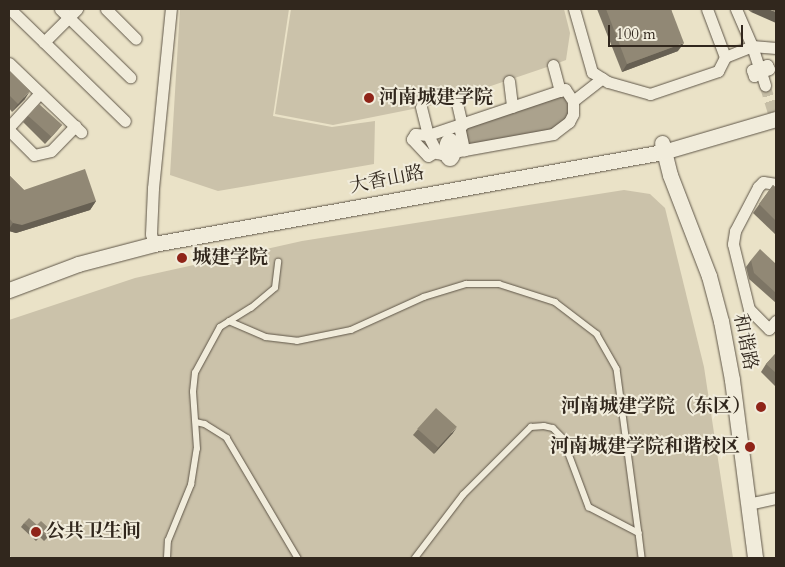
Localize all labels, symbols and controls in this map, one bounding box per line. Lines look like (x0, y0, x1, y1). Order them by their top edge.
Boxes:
scale bar (610, 15, 745, 47)
text: 100 m (616, 24, 656, 44)
place label: 河南城建学院 (379, 87, 493, 109)
marker: 河南城建学院 (363, 92, 375, 104)
street label: 大香山路 (348, 162, 426, 198)
place label: 城建学院 (192, 247, 268, 269)
marker: 城建学院 (176, 252, 188, 264)
street label: 和谐路 (728, 312, 762, 372)
place label: 河南城建学院（东区） (561, 396, 751, 418)
marker: 河南城建学院（东区） (755, 401, 767, 413)
place label: 河南城建学院和谐校区 (550, 436, 740, 458)
marker: 河南城建学院和谐校区 (744, 441, 756, 453)
place label: 公共卫生间 (46, 521, 141, 543)
marker: 公共卫生间 (30, 526, 42, 538)

